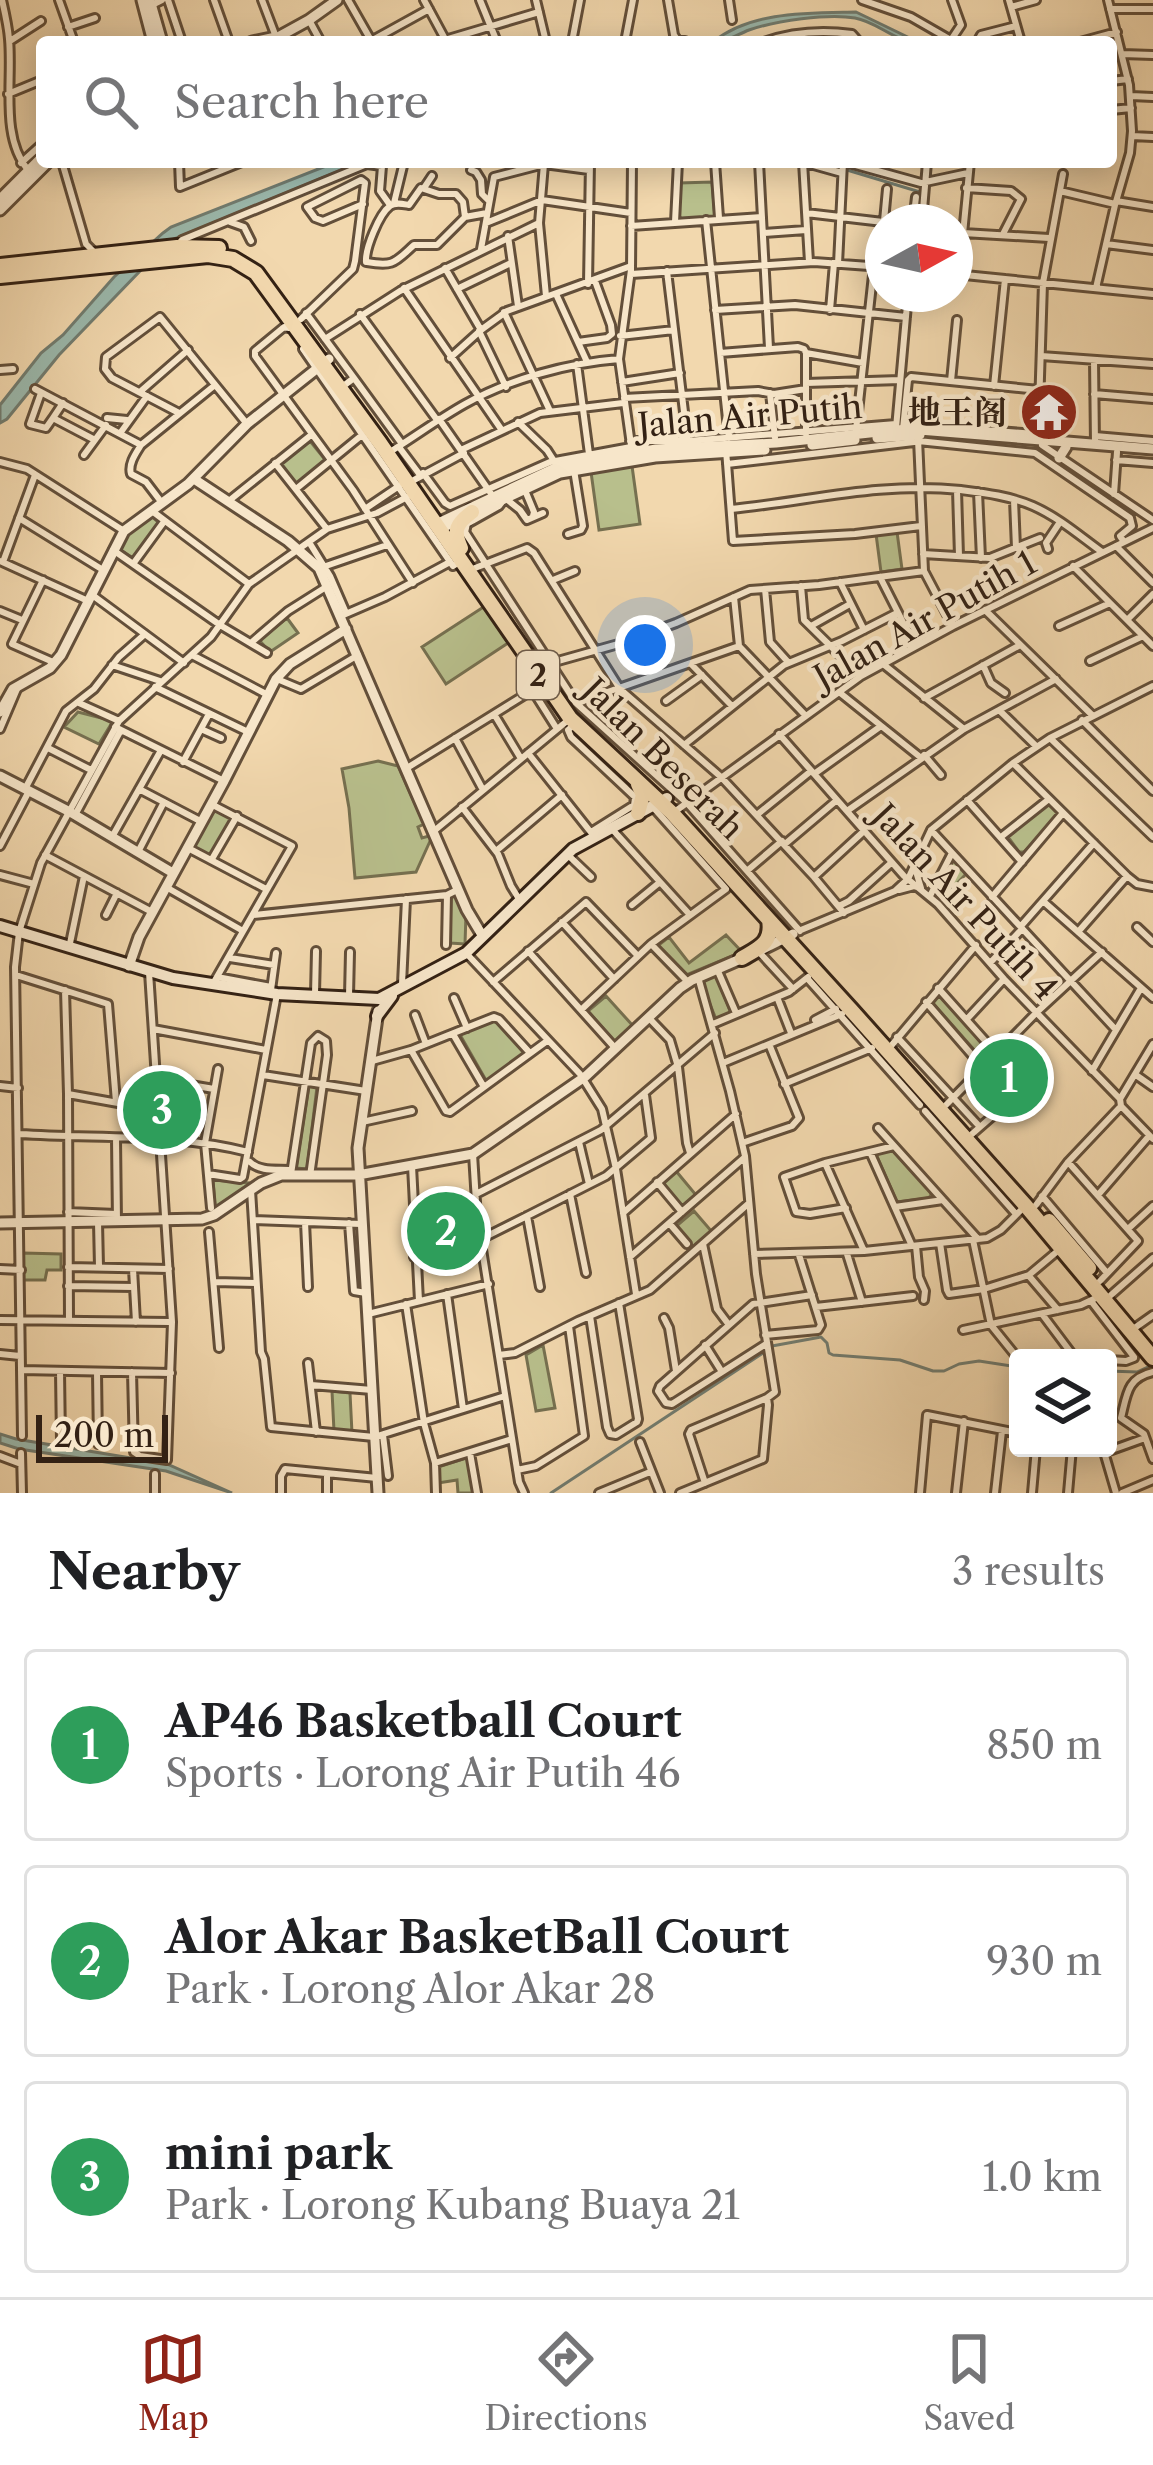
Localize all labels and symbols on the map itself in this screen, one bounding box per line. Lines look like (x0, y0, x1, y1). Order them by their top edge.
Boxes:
north arrow (865, 204, 973, 312)
temple icon: 地王阁 (1018, 381, 1080, 443)
street label: Jalan Air Putih (631, 386, 864, 447)
place label: 地王阁 (908, 392, 1007, 433)
street label: Jalan Air Putih 1 (802, 542, 1043, 700)
your location (615, 615, 675, 675)
road number: 2 (517, 651, 559, 699)
street label: Jalan Beserah (570, 666, 752, 848)
street label: Jalan Air Putih 4 (860, 792, 1066, 1008)
pin: 1 (970, 1033, 1048, 1123)
pin: 3 (123, 1065, 201, 1155)
pin: 2 (407, 1186, 485, 1276)
scale bar (36, 1409, 168, 1462)

